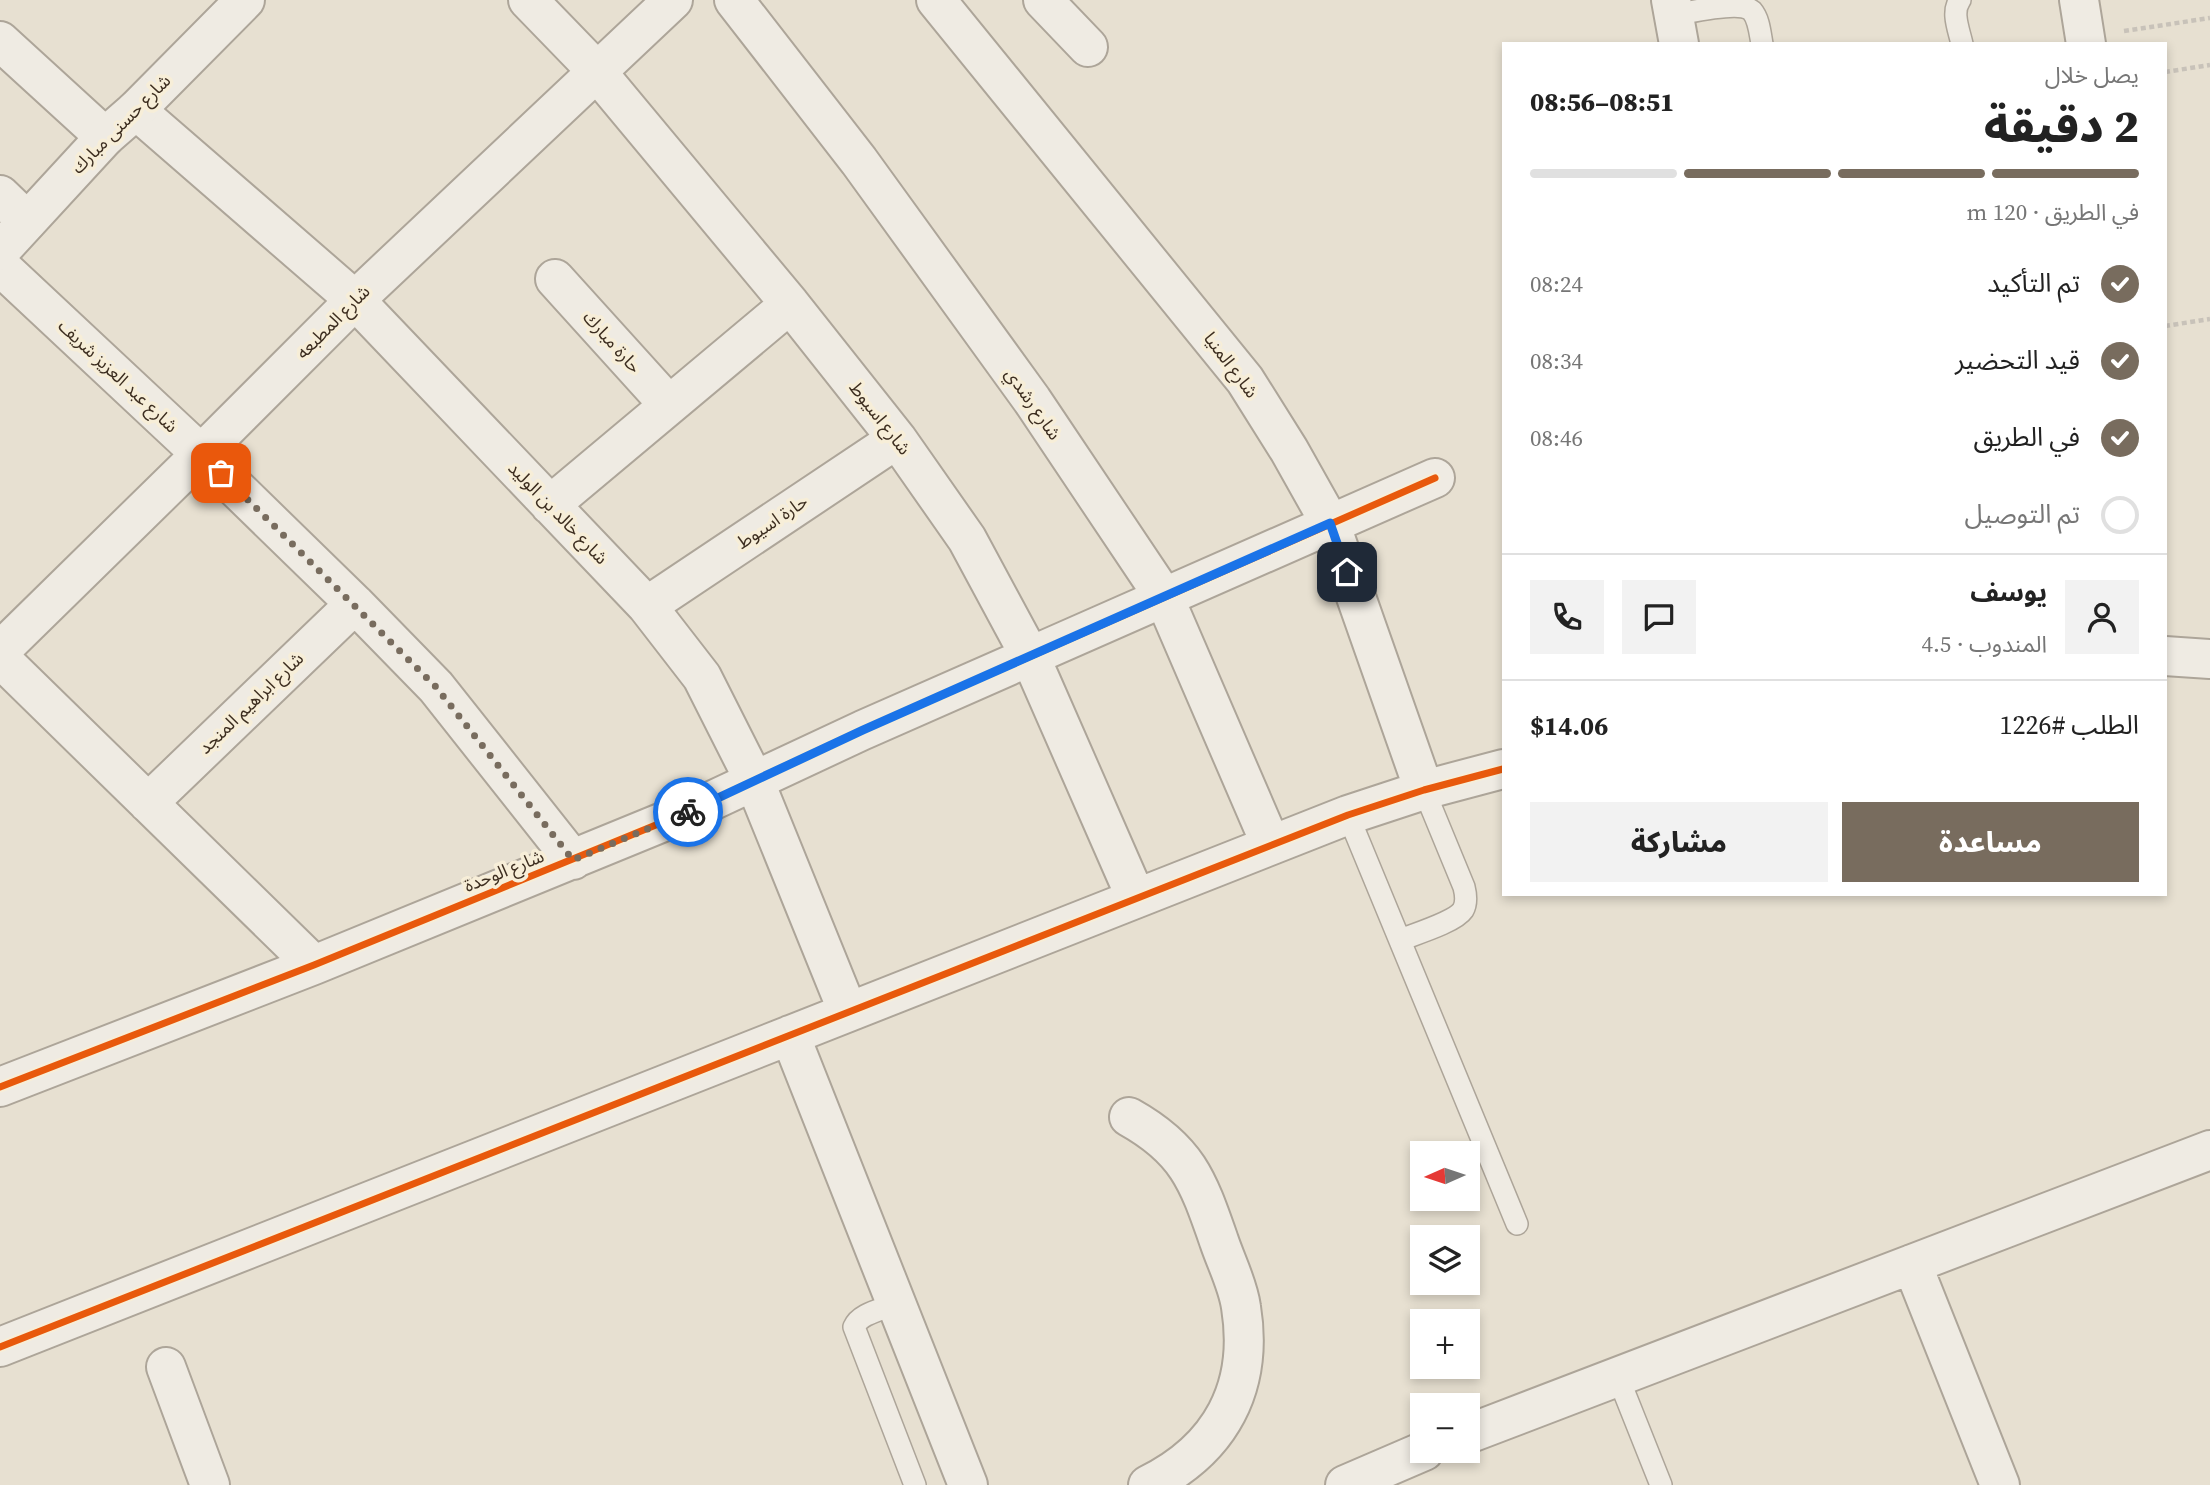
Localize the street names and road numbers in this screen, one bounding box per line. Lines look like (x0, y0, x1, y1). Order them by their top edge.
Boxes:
street label: شارع حسنى مبارك (65, 68, 177, 180)
street label: شارع المطبعه (290, 279, 377, 366)
street label: حارة مبارك (578, 305, 647, 378)
street label: شارع عبد العزيز شريف (51, 313, 184, 439)
street label: شارع المنيا (1197, 327, 1264, 404)
street label: شارع رشدي (998, 363, 1067, 446)
street label: شارع اسيوط (842, 376, 917, 461)
street label: شارع خالد بن الوليد (501, 456, 614, 571)
street label: حارة اسيوط (731, 489, 812, 555)
street label: شارع ابراهيم المنجد (193, 646, 310, 761)
street label: شارع الوحدة (460, 843, 548, 900)

